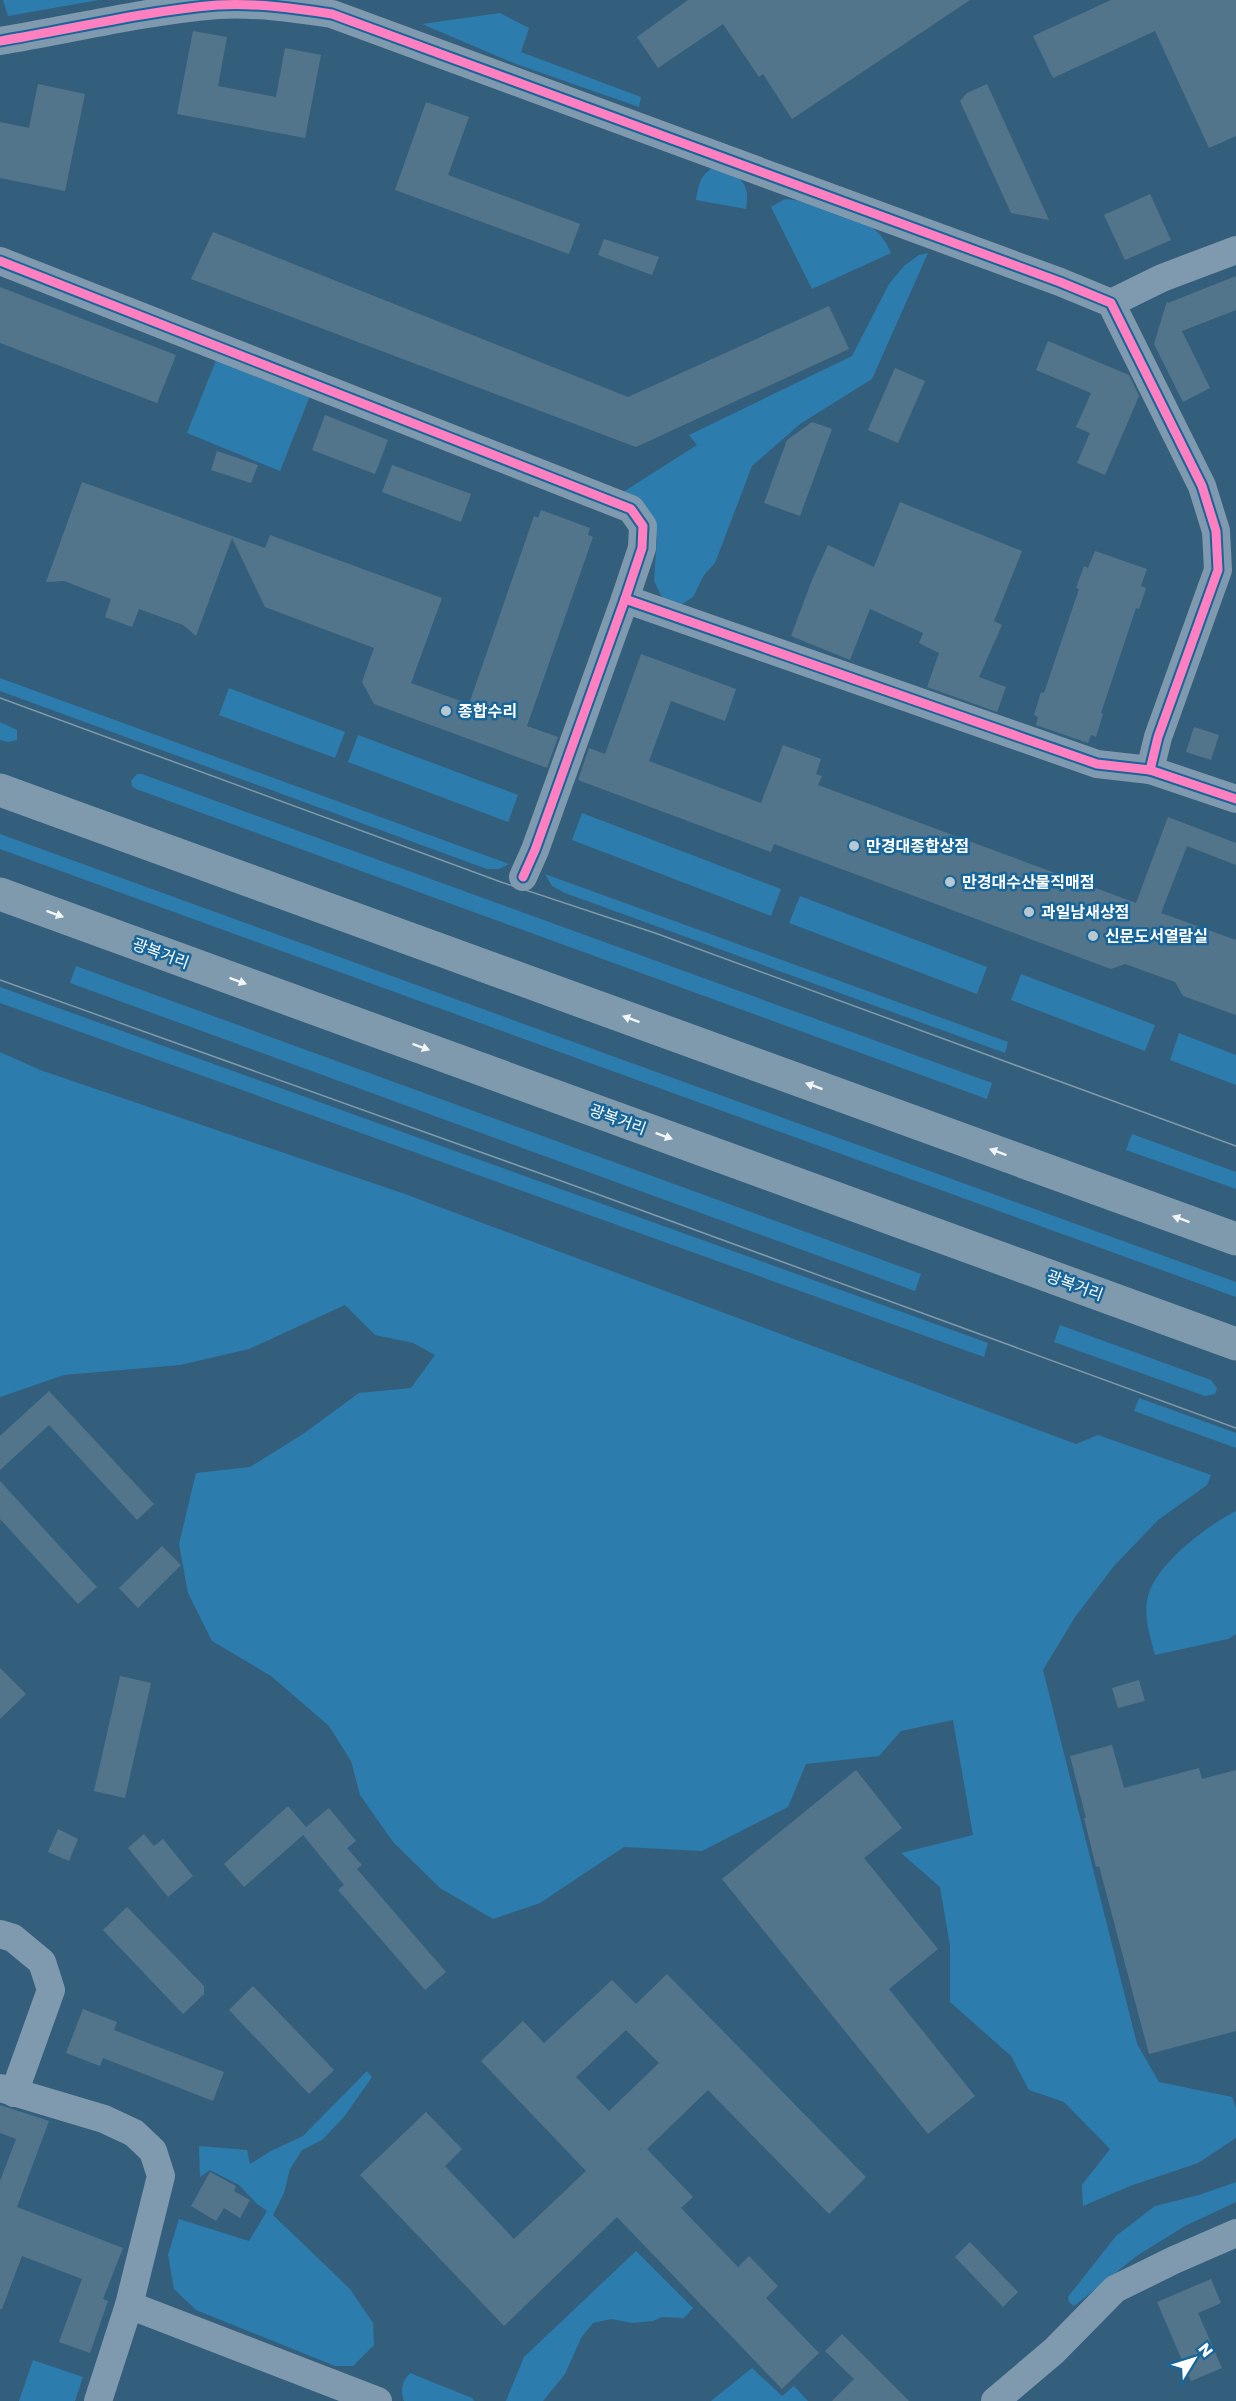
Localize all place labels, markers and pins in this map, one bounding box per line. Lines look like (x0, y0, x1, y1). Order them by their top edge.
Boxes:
place label: 종합수리 (458, 700, 517, 723)
marker: 종합수리 (439, 704, 453, 718)
place label: 만경대종합상점 (866, 835, 969, 858)
marker: 만경대종합상점 (847, 839, 861, 853)
place label: 만경대수산물직매점 (962, 871, 1094, 894)
marker: 만경대수산물직매점 (943, 875, 957, 889)
place label: 과일남새상점 (1041, 901, 1129, 924)
marker: 과일남새상점 (1022, 905, 1036, 919)
place label: 신문도서열람실 (1105, 925, 1208, 948)
marker: 신문도서열람실 (1086, 929, 1100, 943)

